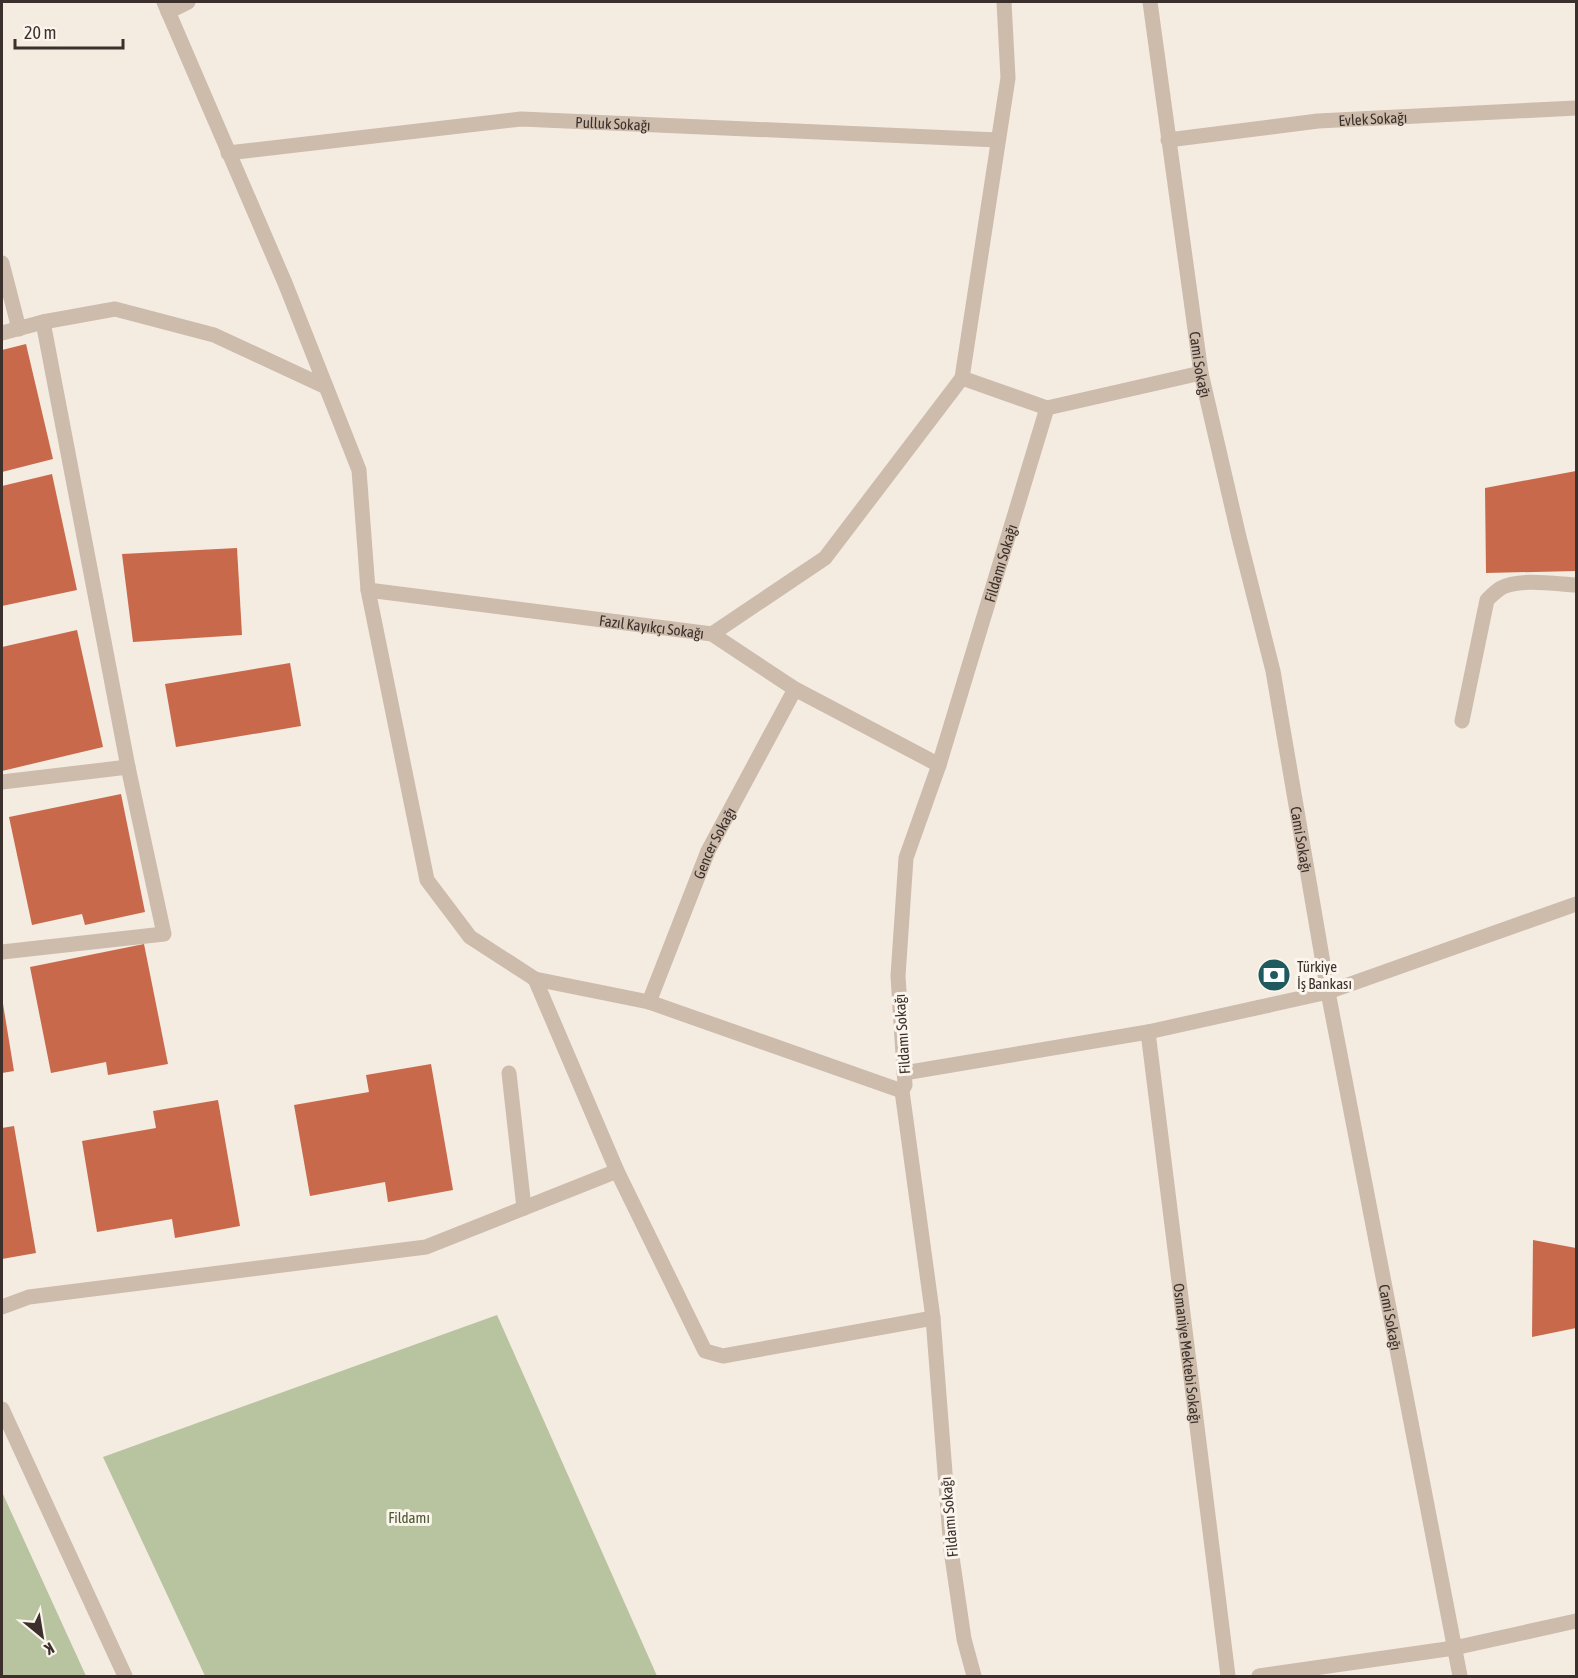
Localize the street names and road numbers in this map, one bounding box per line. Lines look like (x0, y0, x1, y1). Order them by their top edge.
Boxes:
street label: Evlek Sokağı (1338, 108, 1407, 128)
street label: Pulluk Sokağı (575, 113, 651, 133)
street label: Cami Sokağı (1187, 330, 1215, 399)
street label: Fildamı Sokağı (980, 522, 1020, 604)
street label: Fazıl Kayıkçı Sokağı (598, 611, 705, 641)
street label: Gencer Sokağı (690, 804, 739, 881)
street label: Cami Sokağı (1288, 805, 1316, 874)
street label: Fildamı Sokağı (891, 993, 913, 1075)
street label: Osmaniye Mektebi Sokağı (1171, 1282, 1205, 1425)
street label: Cami Sokağı (1376, 1283, 1405, 1352)
street label: Fildamı Sokağı (937, 1476, 961, 1558)

